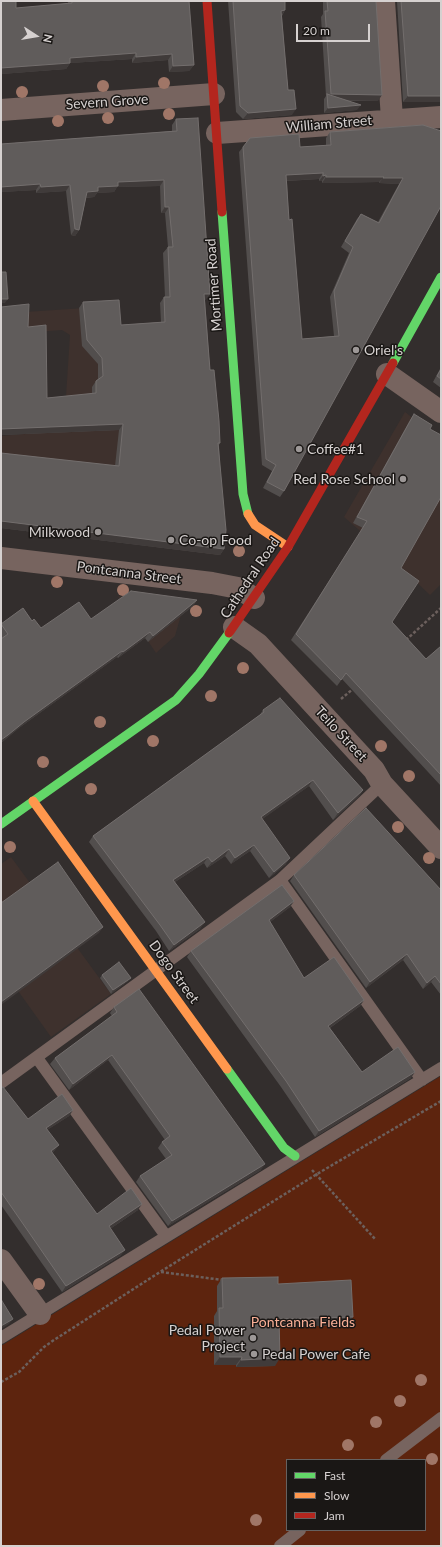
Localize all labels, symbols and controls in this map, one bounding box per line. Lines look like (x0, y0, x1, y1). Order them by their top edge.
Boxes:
north arrow (16, 16, 56, 56)
scale bar (298, 16, 372, 42)
text: 20 m (303, 23, 330, 38)
text: N (41, 33, 55, 44)
street label: Severn Grove (65, 91, 149, 113)
street label: William Street (285, 112, 373, 136)
street label: Mortimer Road (202, 238, 226, 332)
place label: Oriel's (364, 342, 403, 358)
marker: Oriel's (351, 345, 361, 355)
place label: Coffee#1 (307, 441, 364, 457)
marker: Coffee#1 (294, 444, 304, 454)
place label: Red Rose School (293, 471, 395, 487)
marker: Red Rose School (398, 474, 408, 484)
place label: Milkwood (29, 524, 90, 540)
marker: Milkwood (93, 527, 103, 537)
place label: Co-op Food (179, 532, 252, 548)
street label: Cathedral Road (217, 534, 283, 622)
marker: Co-op Food (166, 535, 176, 545)
street label: Pontcanna Street (76, 558, 182, 588)
street label: Teilo Street (311, 703, 371, 765)
street label: Dogo Street (145, 937, 203, 1007)
park label: Pontcanna Fields (251, 1314, 355, 1330)
place label: Pedal Power Project (169, 1322, 245, 1354)
marker: Pedal Power Project (248, 1333, 258, 1343)
place label: Pedal Power Cafe (262, 1346, 370, 1362)
marker: Pedal Power Cafe (249, 1349, 259, 1359)
legend (286, 1459, 426, 1531)
text: Fast (324, 1468, 345, 1483)
text: Slow (324, 1488, 349, 1503)
text: Jam (324, 1508, 345, 1523)

